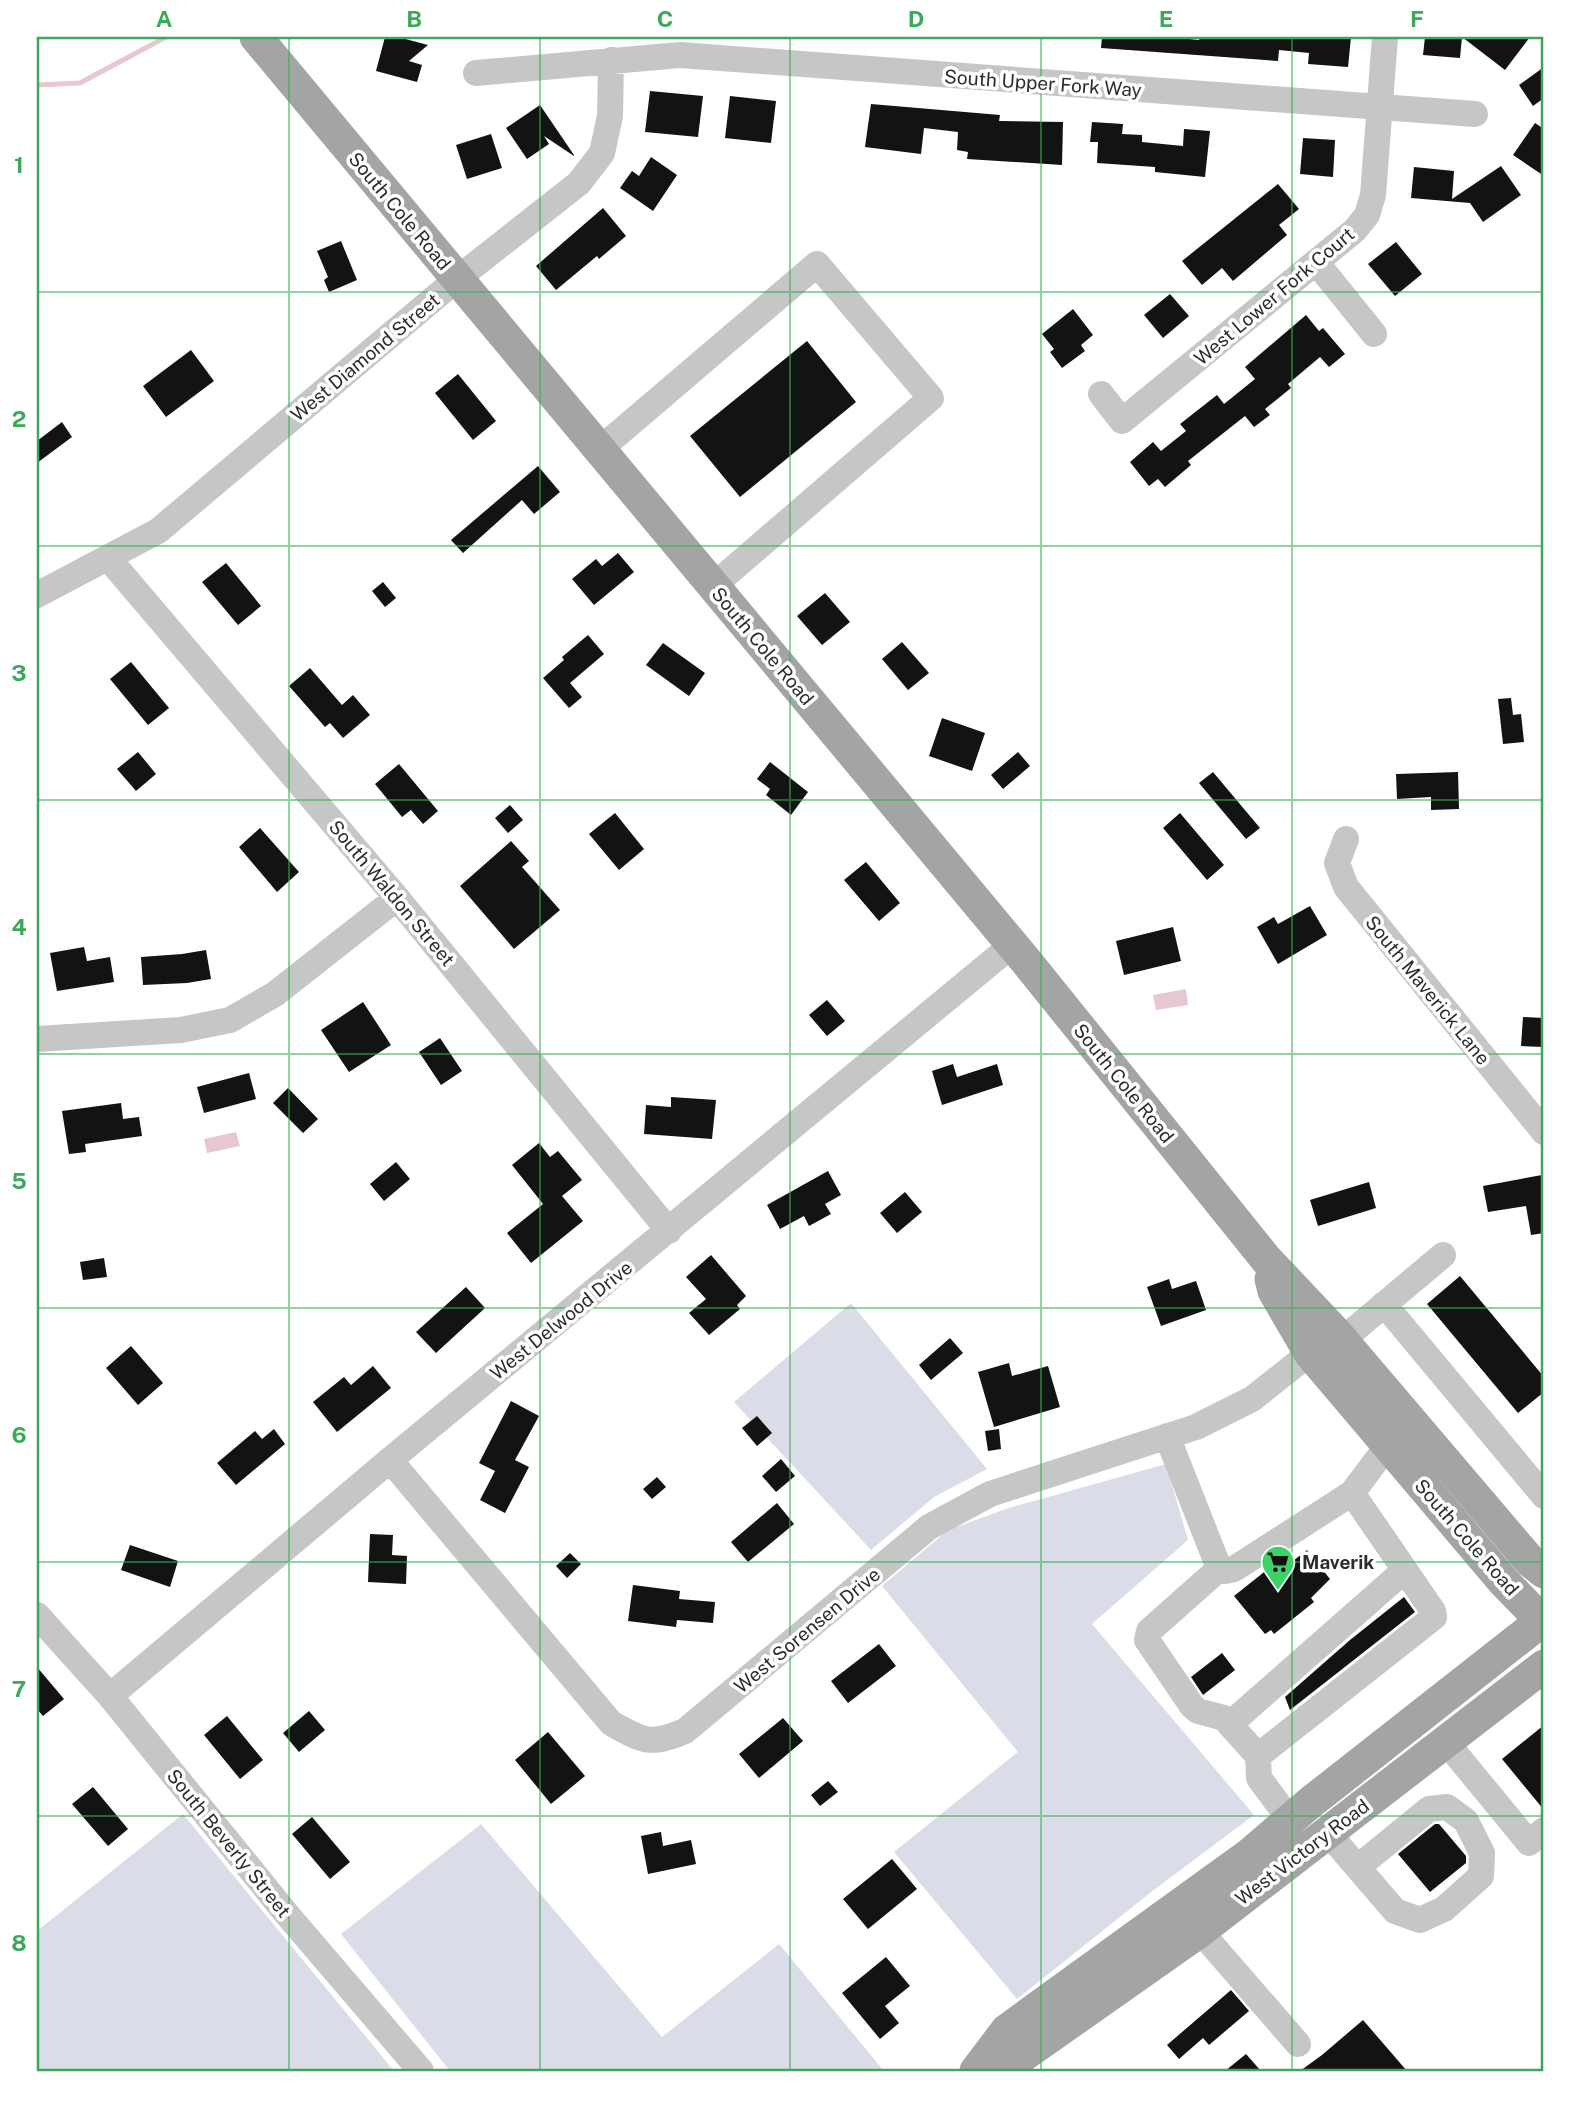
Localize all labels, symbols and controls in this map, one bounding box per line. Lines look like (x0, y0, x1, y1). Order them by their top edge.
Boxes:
text: A (156, 5, 173, 32)
text: B (406, 5, 422, 32)
text: C (657, 5, 673, 32)
text: D (908, 5, 924, 32)
text: E (1159, 5, 1173, 32)
text: F (1410, 5, 1424, 32)
street label: South Upper Fork Way (944, 65, 1142, 101)
street label: South Cole Road (344, 148, 456, 274)
text: 1 (14, 151, 24, 178)
street label: West Lower Fork Court (1190, 223, 1358, 369)
street label: West Diamond Street (286, 288, 444, 426)
text: 2 (12, 405, 26, 432)
street label: South Cole Road (707, 583, 819, 709)
text: 3 (11, 659, 27, 686)
street label: South Waldon Street (325, 816, 459, 970)
street label: South Maverick Lane (1361, 911, 1495, 1069)
text: 4 (11, 913, 27, 940)
street label: South Cole Road (1069, 1019, 1179, 1147)
text: 5 (11, 1167, 27, 1194)
street label: West Delwood Drive (486, 1256, 636, 1384)
text: 6 (11, 1421, 27, 1448)
street label: South Cole Road (1411, 1474, 1523, 1600)
supermarket icon: Maverik (1259, 1543, 1297, 1592)
place label: Maverik (1302, 1551, 1374, 1573)
street label: West Sorensen Drive (730, 1563, 884, 1697)
text: 7 (12, 1675, 26, 1702)
street label: South Beverly Street (163, 1765, 295, 1921)
street label: West Victory Road (1231, 1795, 1373, 1909)
text: 8 (11, 1929, 27, 1956)

